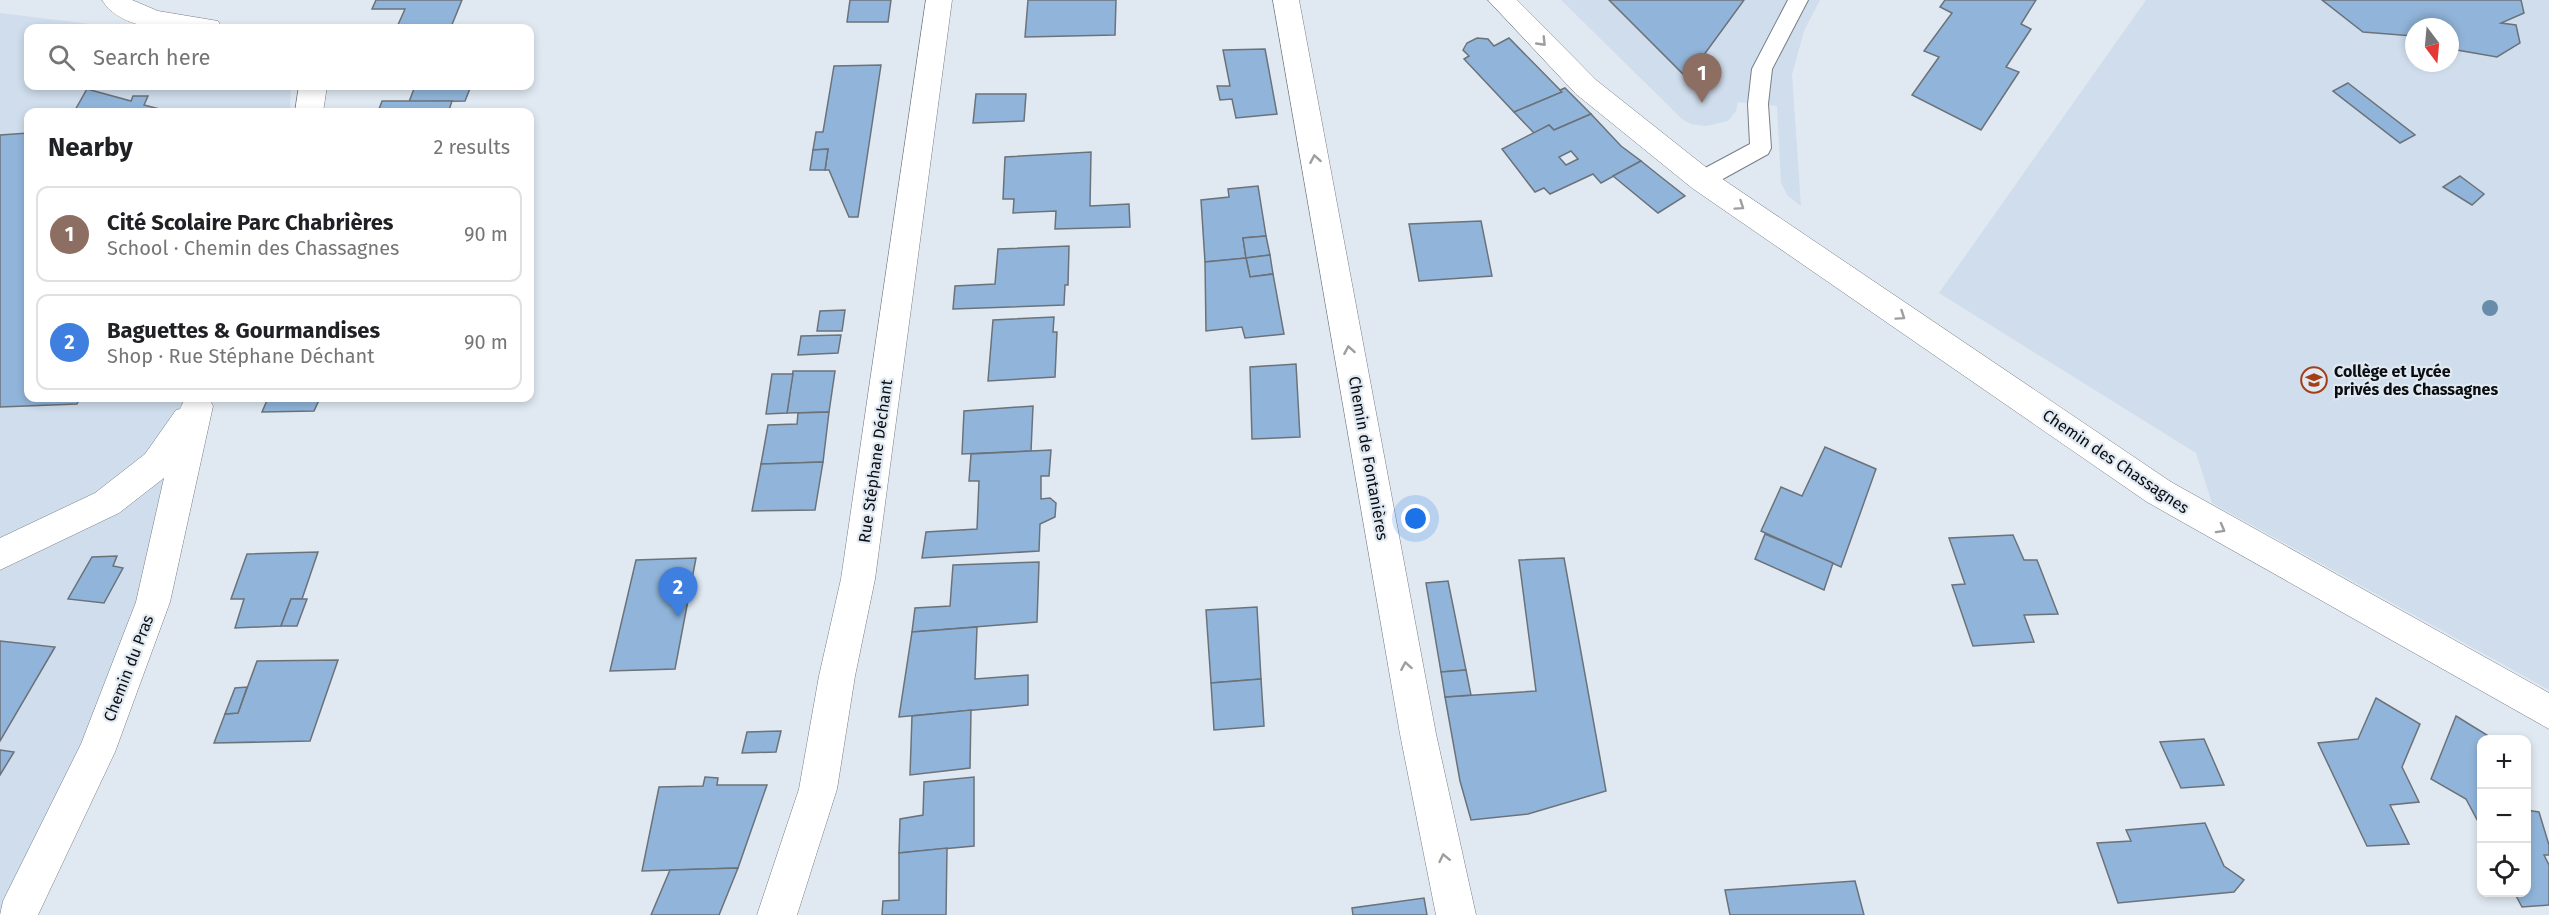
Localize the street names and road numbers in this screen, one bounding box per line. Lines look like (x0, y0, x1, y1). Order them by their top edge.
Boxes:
street label: Chemin de Fontanières (1345, 375, 1392, 542)
street label: Rue Stéphane Déchant (855, 378, 896, 544)
street label: Chemin des Chassagnes (2039, 405, 2193, 518)
street label: Chemin du Pras (99, 612, 157, 724)

